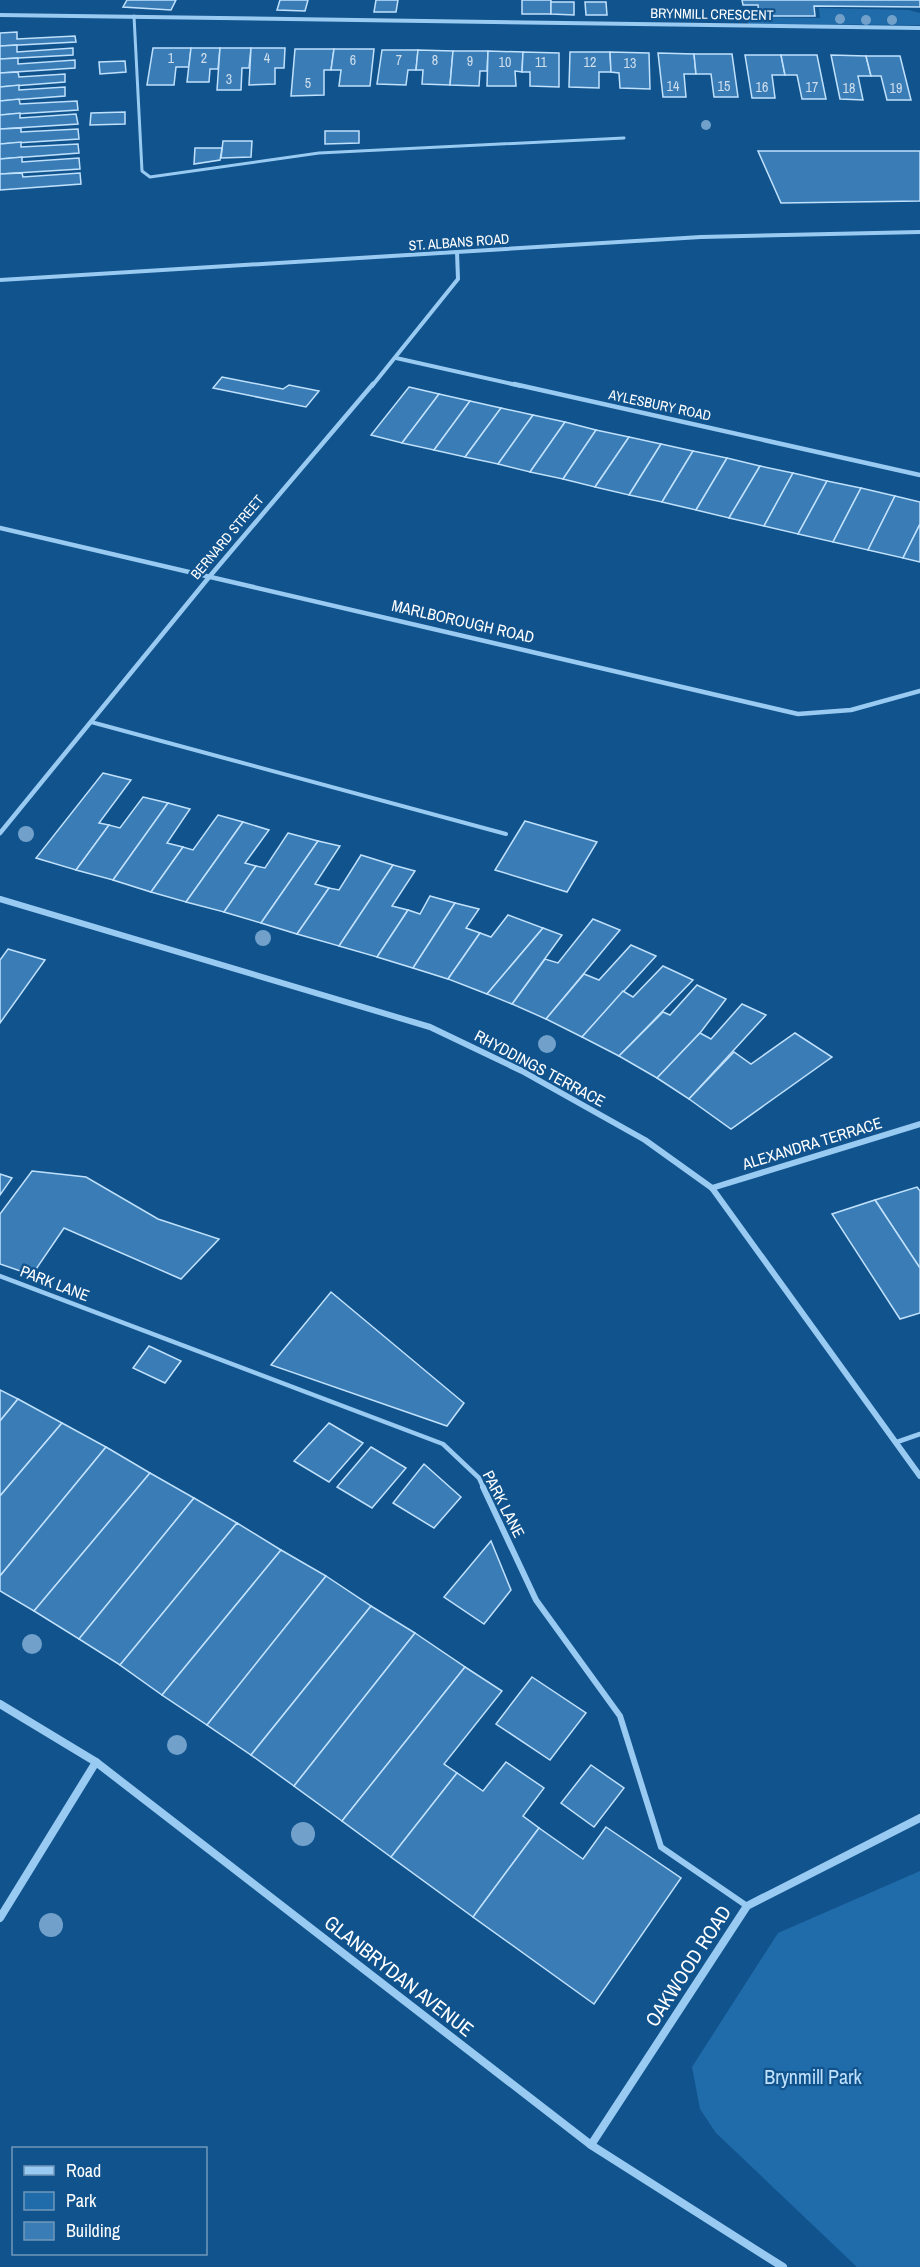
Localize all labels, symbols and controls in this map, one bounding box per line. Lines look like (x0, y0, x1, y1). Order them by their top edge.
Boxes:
street label: BRYNMILL CRESCENT (650, 4, 774, 24)
house number: 1 (168, 49, 175, 67)
house number: 2 (201, 49, 207, 67)
house number: 4 (264, 49, 271, 67)
house number: 6 (350, 51, 356, 69)
house number: 7 (396, 51, 402, 69)
house number: 8 (432, 51, 438, 69)
house number: 9 (467, 52, 473, 70)
house number: 10 (499, 53, 511, 71)
house number: 11 (535, 53, 548, 71)
house number: 12 (584, 53, 596, 71)
house number: 13 (624, 54, 636, 72)
house number: 3 (226, 70, 232, 88)
house number: 5 (305, 74, 311, 92)
house number: 14 (667, 77, 680, 95)
house number: 15 (718, 77, 730, 95)
house number: 16 (756, 78, 768, 96)
house number: 17 (806, 78, 818, 96)
house number: 18 (843, 79, 855, 97)
house number: 19 (890, 79, 902, 97)
street label: ST. ALBANS ROAD (408, 230, 510, 254)
street label: AYLESBURY ROAD (606, 385, 713, 425)
street label: BERNARD STREET (186, 491, 268, 583)
street label: MARLBOROUGH ROAD (389, 594, 537, 648)
street label: RHYDDINGS TERRACE (471, 1024, 609, 1112)
street label: ALEXANDRA TERRACE (739, 1111, 884, 1175)
street label: PARK LANE (17, 1260, 93, 1306)
street label: PARK LANE (478, 1467, 530, 1541)
street label: OAKWOOD ROAD (638, 1900, 737, 2032)
street label: GLANBRYDAN AVENUE (319, 1909, 480, 2042)
park label: Brynmill Park (764, 2063, 863, 2090)
legend (12, 2147, 207, 2255)
text: Road (66, 2158, 101, 2183)
text: Park (66, 2188, 97, 2213)
text: Building (66, 2218, 121, 2243)

